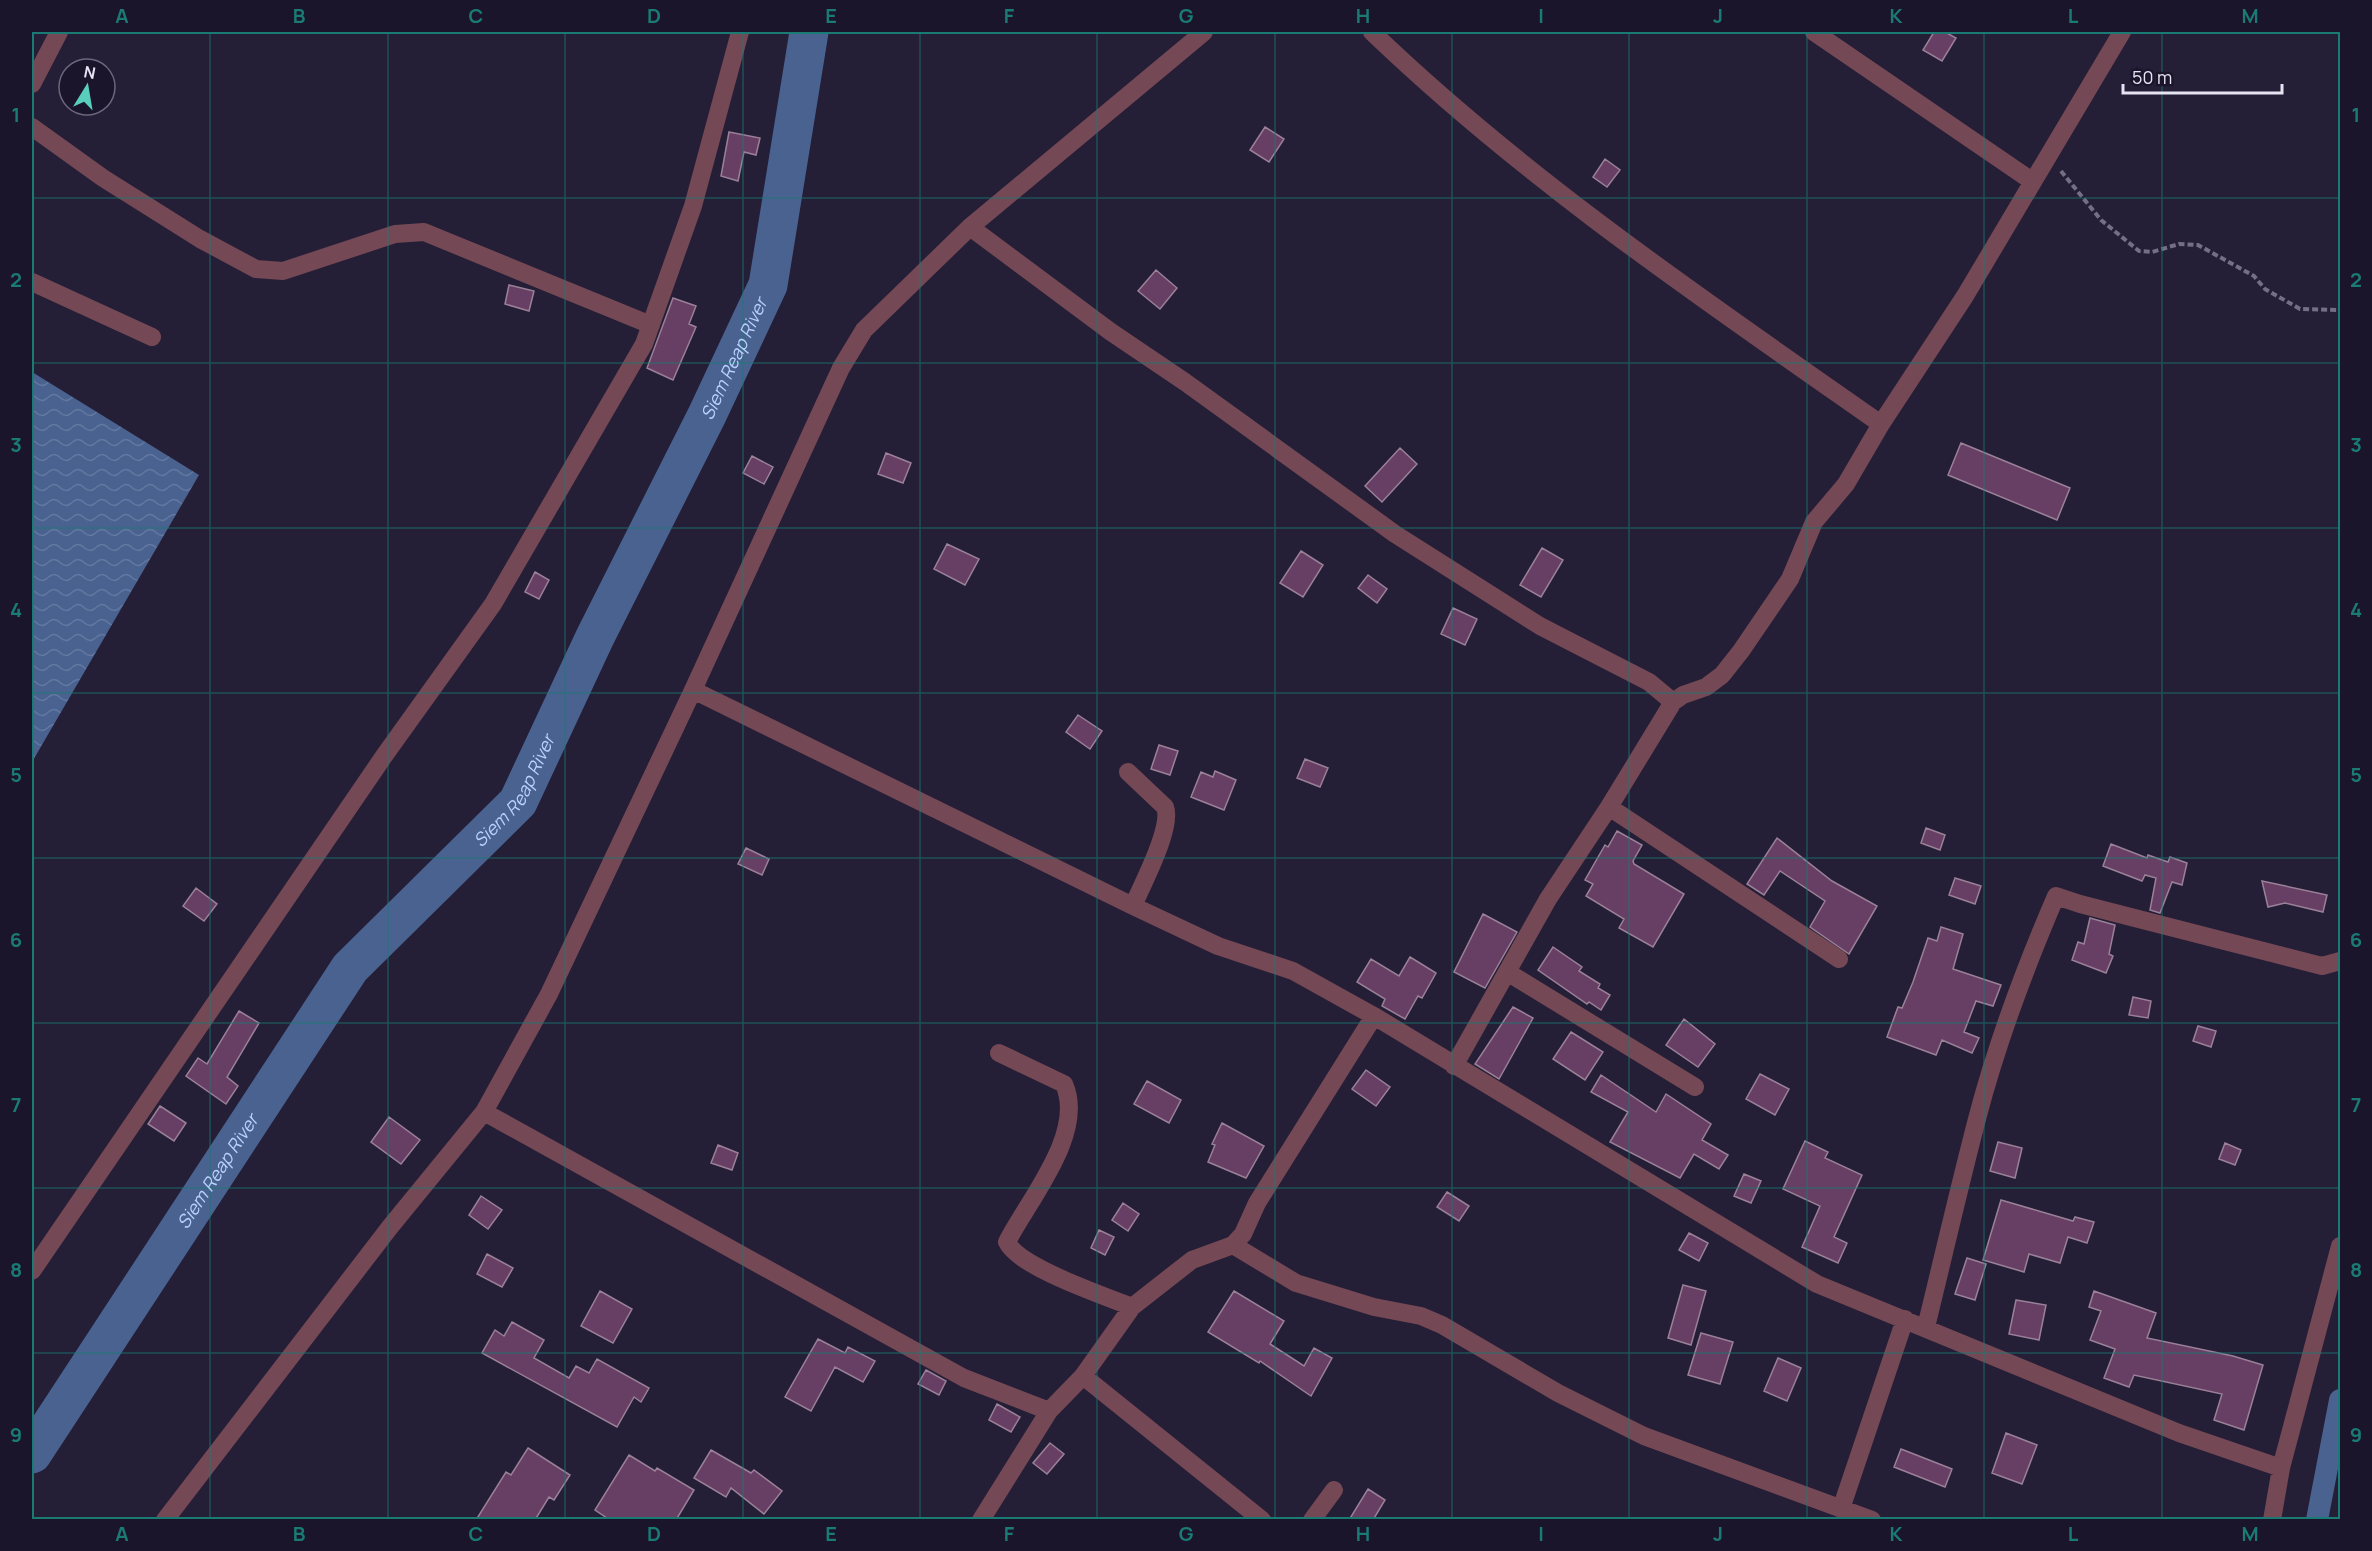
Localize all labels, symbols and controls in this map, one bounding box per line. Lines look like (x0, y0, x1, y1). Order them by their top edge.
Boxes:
text: A (115, 2, 129, 29)
text: B (293, 2, 306, 29)
text: C (469, 2, 483, 29)
text: D (647, 2, 661, 29)
text: E (825, 2, 837, 29)
text: F (1004, 2, 1015, 29)
text: G (1179, 2, 1194, 29)
text: H (1356, 2, 1370, 29)
text: I (1538, 2, 1544, 29)
text: J (1713, 2, 1723, 29)
text: K (1890, 2, 1903, 29)
text: L (2068, 2, 2079, 29)
text: M (2241, 2, 2259, 29)
north arrow (57, 57, 117, 117)
scale bar (2123, 57, 2282, 95)
text: N (82, 60, 98, 84)
text: 50 m (2132, 65, 2172, 89)
text: 1 (12, 101, 20, 128)
text: 1 (2352, 101, 2360, 128)
text: 2 (10, 266, 22, 293)
text: 2 (2350, 266, 2362, 293)
water label: Siem Reap River (695, 292, 773, 423)
text: 3 (10, 431, 22, 458)
text: 3 (2350, 431, 2362, 458)
text: 4 (10, 596, 22, 623)
text: 4 (2350, 596, 2362, 623)
water label: Siem Reap River (468, 729, 561, 852)
text: 5 (10, 761, 22, 788)
text: 5 (2350, 761, 2362, 788)
text: 6 (10, 926, 22, 953)
text: 6 (2350, 926, 2362, 953)
text: 7 (11, 1091, 21, 1118)
text: 7 (2351, 1091, 2361, 1118)
water label: Siem Reap River (171, 1107, 265, 1233)
text: 8 (10, 1256, 22, 1283)
text: 8 (2350, 1256, 2362, 1283)
text: 9 (10, 1421, 22, 1448)
text: 9 (2350, 1421, 2362, 1448)
text: A (115, 1520, 129, 1547)
text: B (293, 1520, 306, 1547)
text: C (469, 1520, 483, 1547)
text: D (647, 1520, 661, 1547)
text: E (825, 1520, 837, 1547)
text: F (1004, 1520, 1015, 1547)
text: G (1179, 1520, 1194, 1547)
text: H (1356, 1520, 1370, 1547)
text: I (1538, 1520, 1544, 1547)
text: J (1713, 1520, 1723, 1547)
text: K (1890, 1520, 1903, 1547)
text: L (2068, 1520, 2079, 1547)
text: M (2241, 1520, 2259, 1547)

